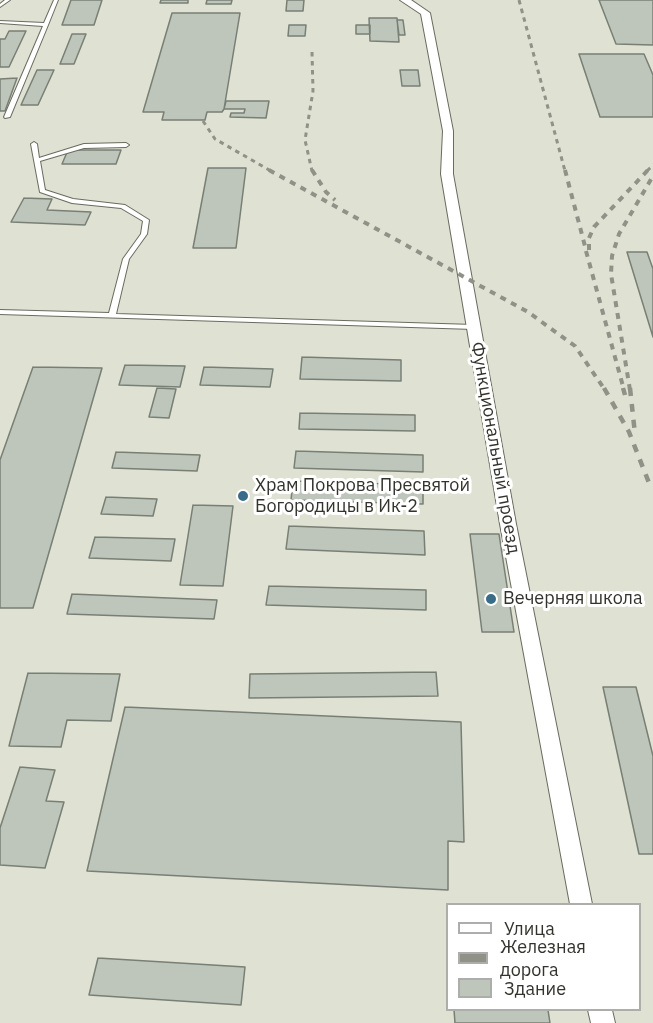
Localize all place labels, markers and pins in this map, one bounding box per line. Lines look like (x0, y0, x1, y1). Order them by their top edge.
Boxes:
place label: Храм Покрова Пресвятой Богородицы в Ик-2 (255, 475, 470, 518)
marker: Храм Покрова Пресвятой Богородицы в Ик-2 (236, 489, 250, 503)
place label: Вечерняя школа (503, 588, 642, 610)
marker: Вечерняя школа (484, 592, 498, 606)

